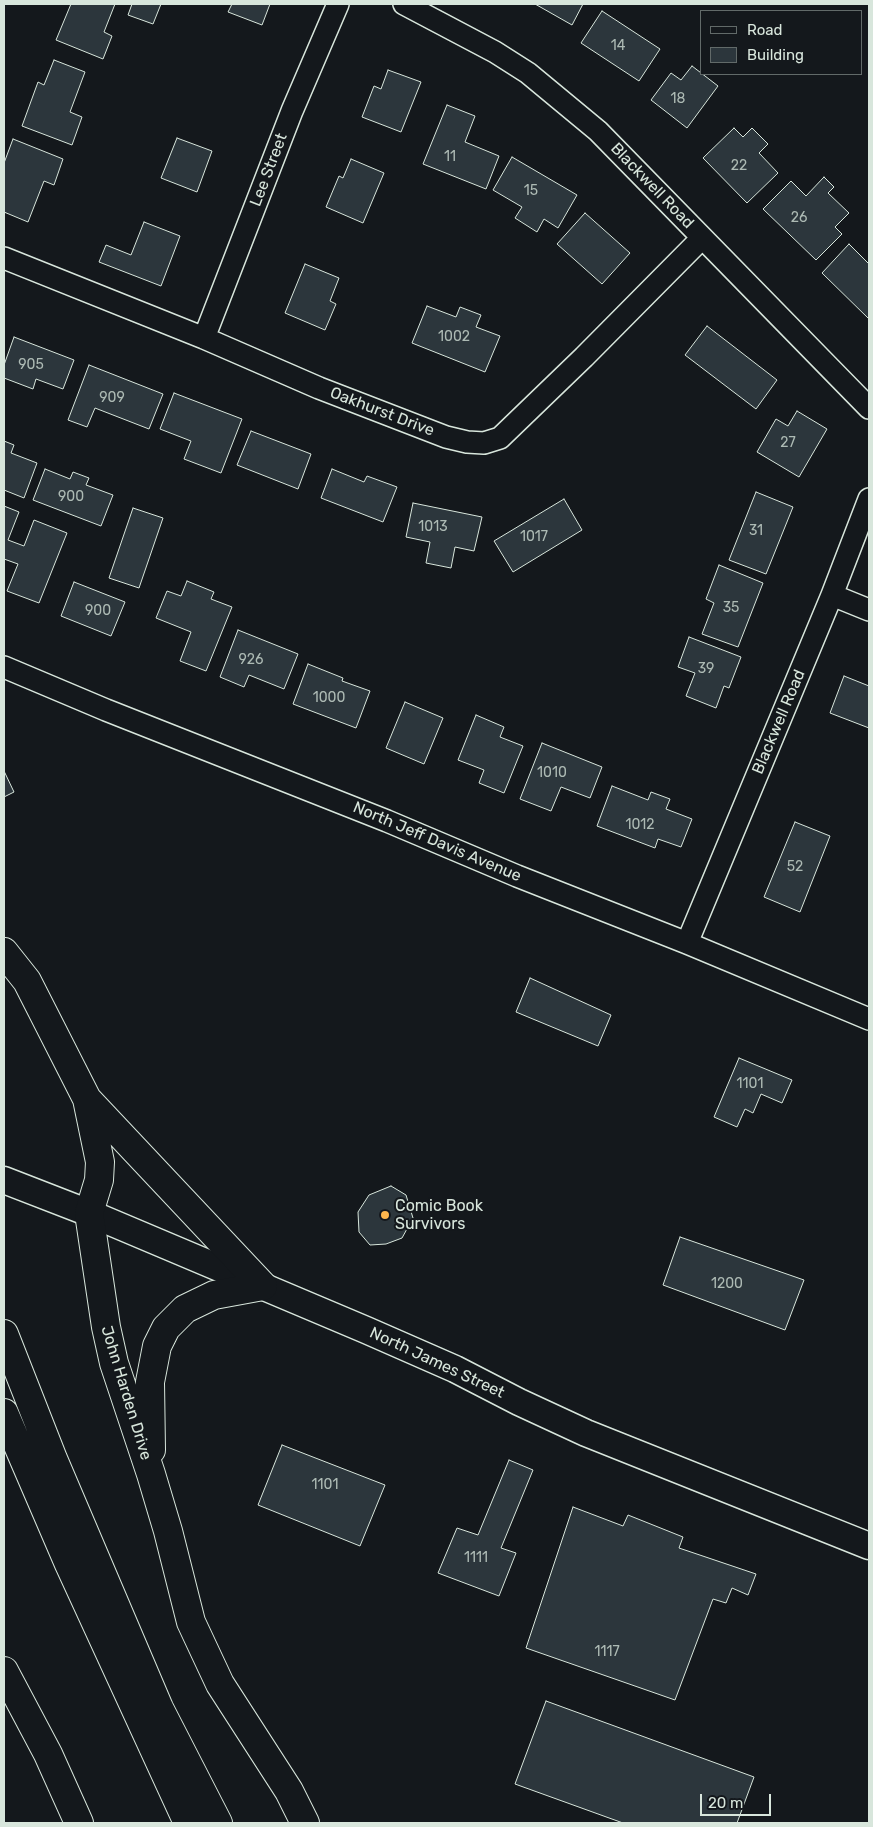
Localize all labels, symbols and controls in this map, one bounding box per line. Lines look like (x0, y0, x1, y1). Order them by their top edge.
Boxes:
legend (700, 10, 863, 75)
text: Road (747, 21, 783, 39)
house number: 14 (611, 38, 625, 54)
text: Building (747, 46, 804, 64)
house number: 18 (671, 91, 685, 107)
street label: Lee Street (246, 131, 292, 209)
street label: Blackwell Road (606, 139, 698, 233)
house number: 11 (444, 149, 456, 165)
house number: 22 (731, 158, 747, 174)
house number: 15 (524, 183, 538, 199)
house number: 26 (791, 210, 807, 226)
house number: 1002 (438, 329, 470, 345)
house number: 905 (18, 357, 44, 373)
street label: Oakhurst Drive (327, 383, 437, 441)
house number: 909 (99, 390, 125, 406)
house number: 27 (780, 435, 796, 451)
house number: 900 (58, 489, 84, 505)
house number: 1013 (418, 519, 448, 535)
house number: 31 (749, 523, 763, 539)
house number: 1017 (520, 529, 548, 545)
house number: 35 (723, 600, 739, 616)
house number: 900 (85, 603, 111, 619)
house number: 926 (239, 652, 263, 668)
house number: 39 (698, 661, 714, 677)
street label: Blackwell Road (748, 667, 810, 777)
house number: 1000 (313, 690, 345, 706)
house number: 1010 (537, 765, 567, 781)
street label: North Jeff Davis Avenue (350, 798, 524, 886)
house number: 1012 (625, 817, 655, 833)
house number: 52 (787, 859, 803, 875)
house number: 1101 (737, 1076, 763, 1092)
place label: Comic Book Survivors (395, 1196, 483, 1234)
marker: Comic Book Survivors (379, 1209, 391, 1221)
house number: 1200 (711, 1276, 743, 1292)
street label: North James Street (366, 1323, 508, 1403)
street label: John Harden Drive (96, 1324, 156, 1462)
house number: 1101 (312, 1477, 338, 1493)
house number: 1111 (464, 1550, 488, 1566)
house number: 1117 (594, 1644, 620, 1660)
scale bar (703, 1784, 774, 1816)
text: 20 m (708, 1794, 743, 1812)

